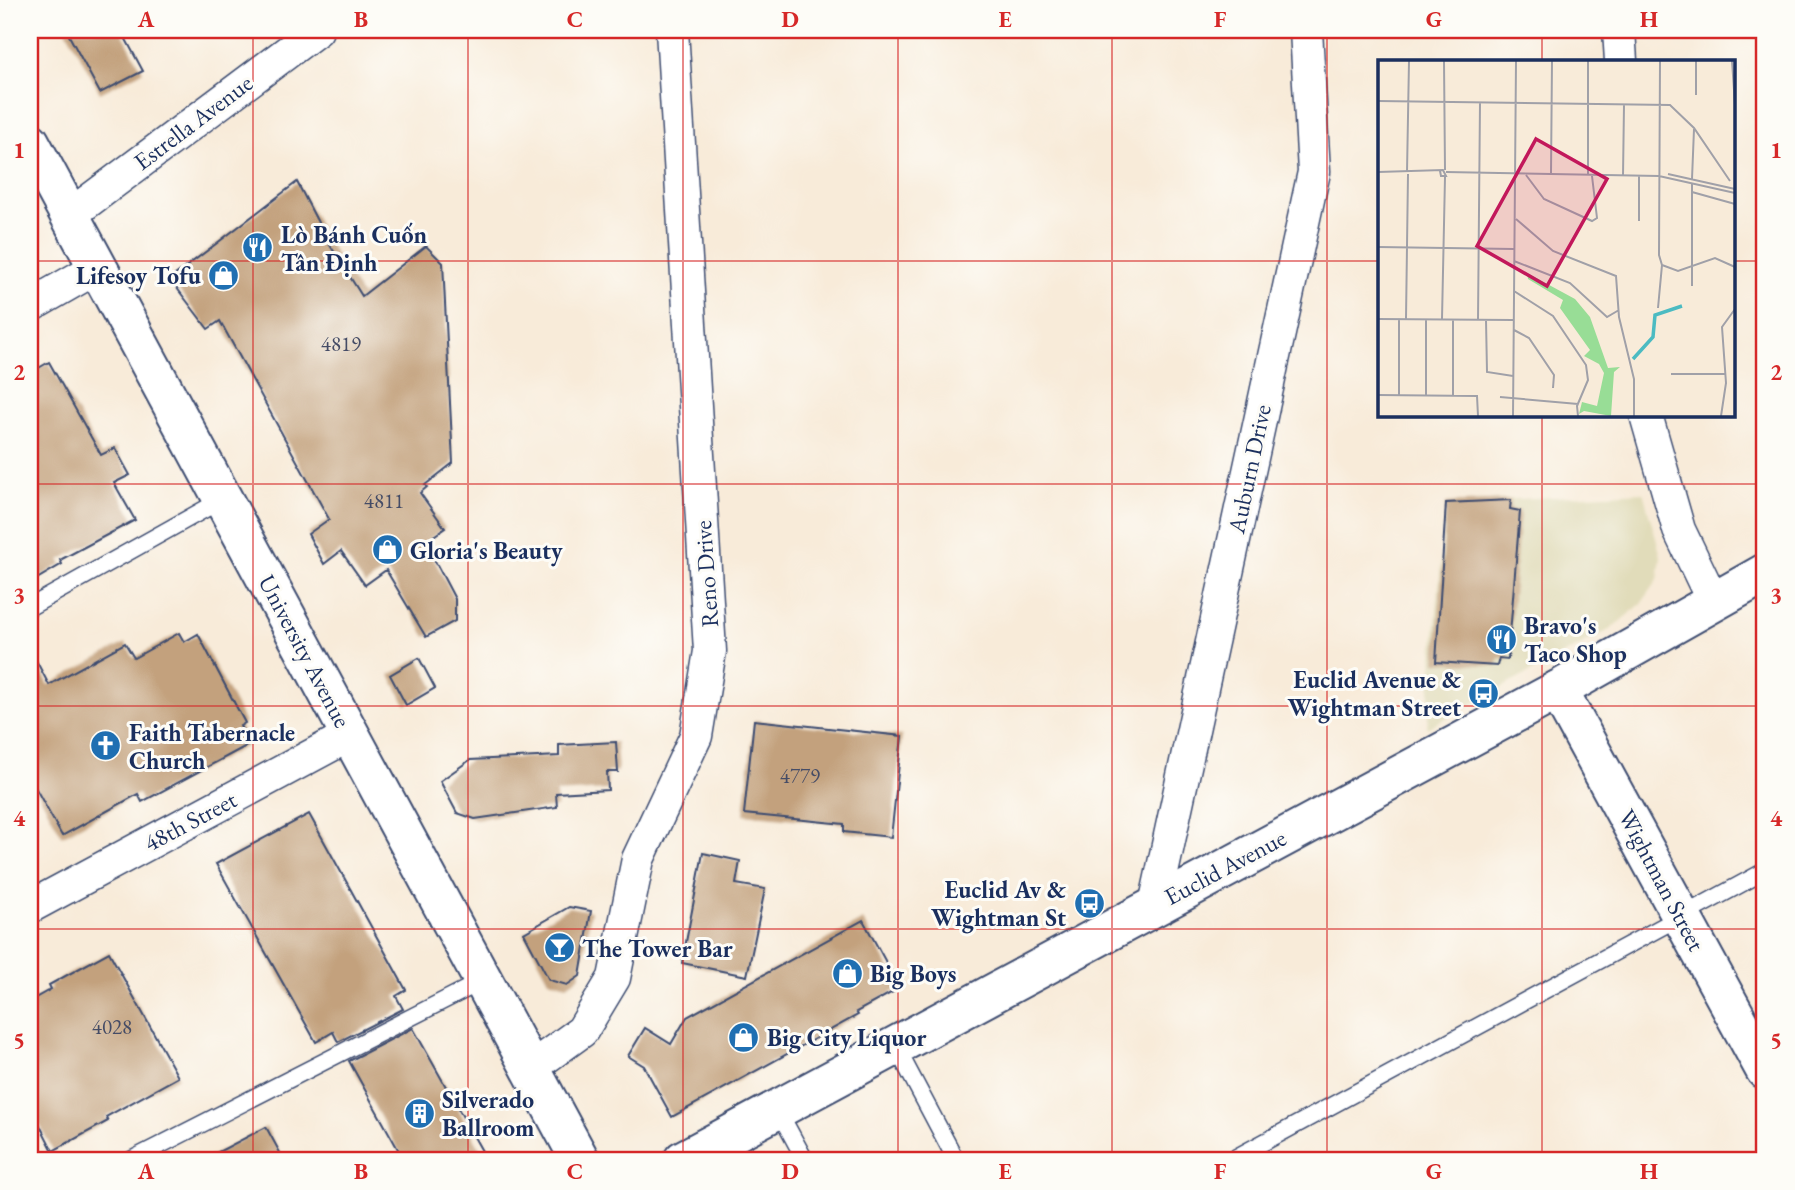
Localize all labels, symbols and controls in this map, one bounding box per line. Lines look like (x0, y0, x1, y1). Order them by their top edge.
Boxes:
text: A (137, 4, 155, 34)
text: B (354, 4, 368, 34)
text: C (567, 4, 583, 34)
text: D (781, 4, 799, 34)
text: E (998, 4, 1012, 34)
text: F (1214, 4, 1227, 34)
text: G (1426, 4, 1442, 34)
text: H (1640, 4, 1658, 34)
inset map (1378, 60, 1736, 416)
street label: Estrella Avenue (127, 67, 259, 177)
text: 1 (13, 135, 25, 165)
text: 1 (1770, 135, 1782, 165)
place label: Lò Bánh Cuốn Tân Định (281, 219, 427, 278)
restaurant icon: Lò Bánh Cuốn Tân Định (241, 231, 275, 265)
shop icon: Lifesoy Tofu (207, 258, 241, 292)
place label: Lifesoy Tofu (76, 260, 202, 292)
house number: 4819 (321, 330, 361, 357)
text: 2 (13, 357, 25, 387)
text: 2 (1770, 357, 1782, 387)
street label: Auburn Drive (1220, 402, 1278, 537)
house number: 4811 (364, 487, 404, 514)
street label: Reno Drive (687, 520, 725, 628)
shop icon: Gloria's Beauty (370, 533, 404, 567)
place label: Gloria's Beauty (410, 535, 563, 567)
street label: University Avenue (252, 569, 358, 733)
text: 3 (13, 580, 25, 610)
text: 3 (1770, 580, 1782, 610)
place label: Bravo's Taco Shop (1524, 610, 1627, 669)
restaurant icon: Bravo's Taco Shop (1484, 622, 1518, 656)
place label: Euclid Avenue & Wightman Street (1287, 664, 1462, 724)
bus stop icon: Euclid Avenue & Wightman Street (1467, 676, 1501, 710)
place label: Faith Tabernacle Church (129, 717, 295, 776)
church icon: Faith Tabernacle Church (89, 729, 123, 763)
house number: 4779 (780, 762, 820, 789)
street label: 48th Street (138, 784, 242, 858)
text: 4 (13, 803, 26, 833)
text: 4 (1770, 803, 1783, 833)
street label: Wightman Street (1612, 804, 1713, 957)
street label: Euclid Avenue (1159, 822, 1291, 912)
place label: Euclid Av & Wightman St (931, 874, 1067, 934)
bus stop icon: Euclid Av & Wightman St (1072, 886, 1106, 920)
bar icon: The Tower Bar (542, 931, 576, 965)
place label: The Tower Bar (582, 933, 733, 964)
shop icon: Big Boys (830, 956, 864, 990)
place label: Big Boys (870, 958, 956, 990)
house number: 4028 (92, 1013, 132, 1040)
shop icon: Big City Liquor (727, 1020, 761, 1054)
place label: Big City Liquor (767, 1022, 926, 1054)
text: 5 (13, 1025, 25, 1055)
text: 5 (1770, 1025, 1782, 1055)
place label: Silverado Ballroom (442, 1084, 534, 1143)
building icon: Silverado Ballroom (402, 1096, 436, 1130)
text: A (137, 1156, 155, 1186)
text: B (354, 1156, 368, 1186)
text: C (567, 1156, 583, 1186)
text: D (781, 1156, 799, 1186)
text: E (998, 1156, 1012, 1186)
text: F (1214, 1156, 1227, 1186)
text: G (1426, 1156, 1442, 1186)
text: H (1640, 1156, 1658, 1186)

